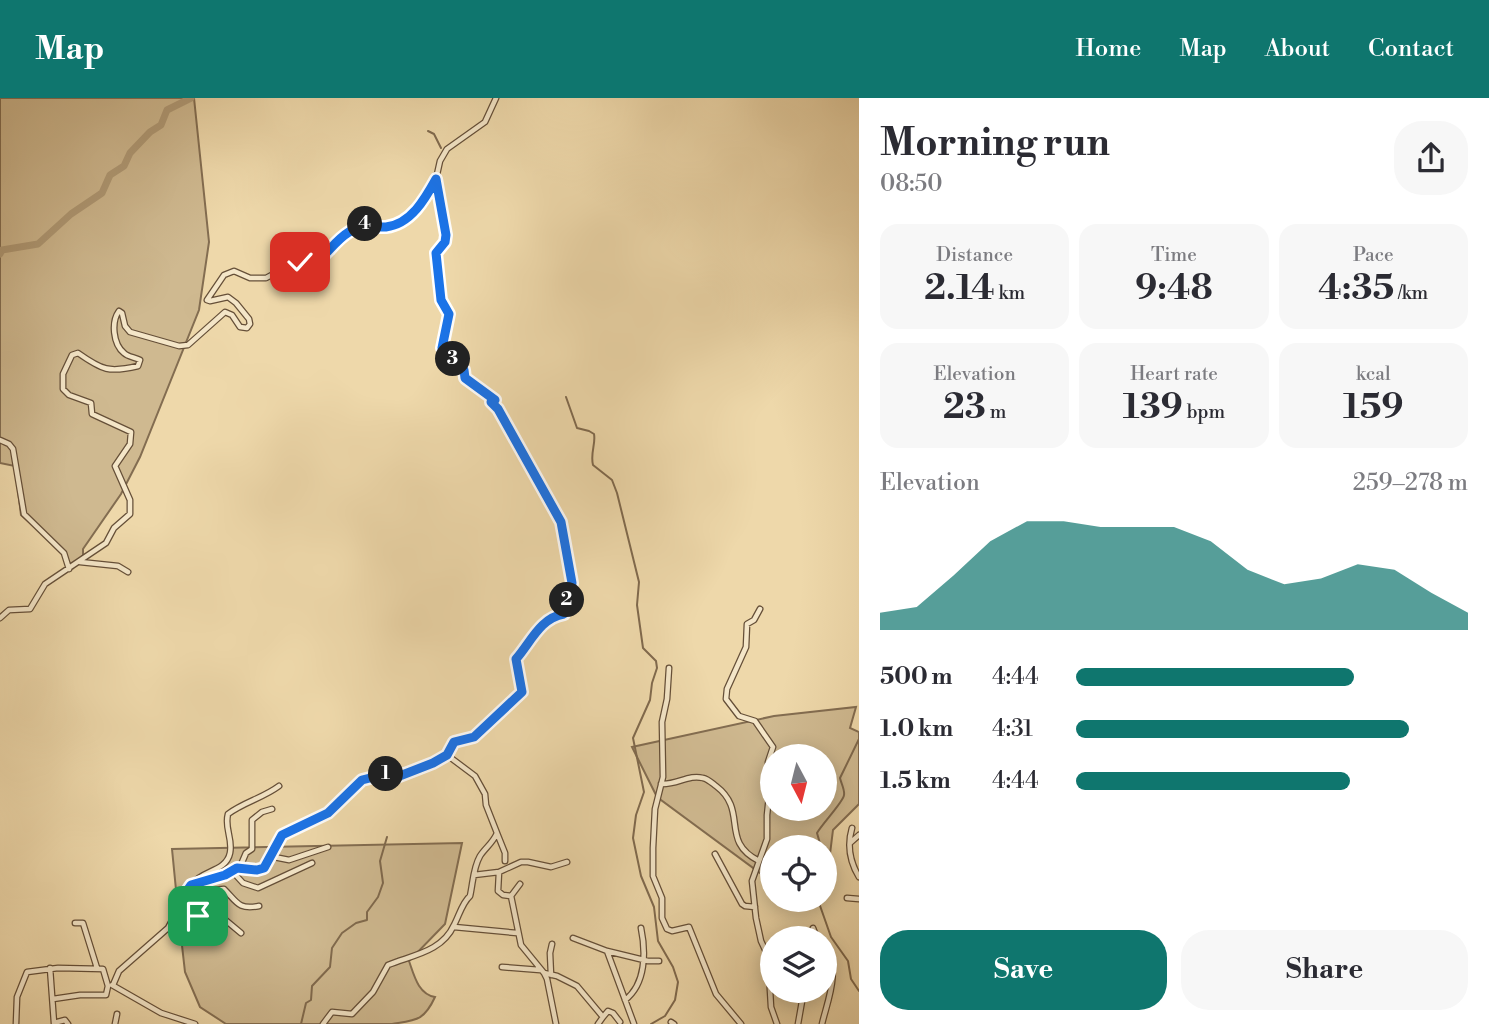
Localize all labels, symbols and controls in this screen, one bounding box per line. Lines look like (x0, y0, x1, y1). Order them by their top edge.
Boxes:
text: Map (35, 29, 104, 70)
text: Home (1076, 34, 1141, 64)
text: Map (1179, 34, 1227, 64)
text: About (1265, 34, 1330, 64)
text: Contact (1368, 34, 1454, 64)
text: Morning run (880, 120, 1110, 167)
button: share (1394, 121, 1468, 195)
text: 08:50 (880, 170, 942, 198)
pin: 4 (348, 206, 382, 242)
text: 4 (358, 211, 371, 235)
pin (270, 232, 330, 292)
icon: check (281, 243, 319, 281)
text: Distance (936, 243, 1013, 267)
text: Time (1151, 243, 1197, 267)
text: Pace (1353, 243, 1394, 267)
text: 2.14 (924, 267, 995, 310)
text: 9:48 (1135, 267, 1213, 310)
text: 4:35 (1318, 267, 1394, 310)
text: km (995, 281, 1025, 305)
text: /km (1394, 281, 1428, 305)
pin: 3 (435, 342, 470, 376)
text: 3 (447, 346, 458, 370)
text: Elevation (934, 362, 1016, 386)
text: Heart rate (1130, 362, 1218, 386)
text: kcal (1356, 362, 1391, 386)
text: 23 (943, 386, 986, 429)
text: 139 (1123, 386, 1183, 429)
text: 159 (1343, 386, 1404, 429)
text: m (986, 400, 1006, 424)
text: bpm (1183, 400, 1225, 424)
text: Elevation (880, 469, 980, 497)
text: 259–278 m (1353, 469, 1468, 497)
pin: 2 (550, 582, 584, 618)
text: 2 (561, 587, 572, 611)
text: 500 m (880, 663, 952, 691)
text: 4:44 (992, 663, 1039, 691)
text: 1.0 km (880, 715, 953, 743)
text: 4:31 (992, 715, 1033, 743)
north arrow (760, 744, 836, 821)
map controls (760, 744, 837, 1003)
pin: 1 (368, 756, 404, 792)
text: 1 (381, 761, 390, 785)
text: 1.5 km (880, 767, 951, 795)
text: 4:44 (992, 767, 1039, 795)
button: locate (760, 835, 837, 912)
pin (168, 886, 228, 946)
icon: arrive (179, 897, 217, 935)
button: layers (760, 926, 837, 1003)
button: Save (880, 930, 1167, 1010)
button: Share (1181, 930, 1468, 1010)

